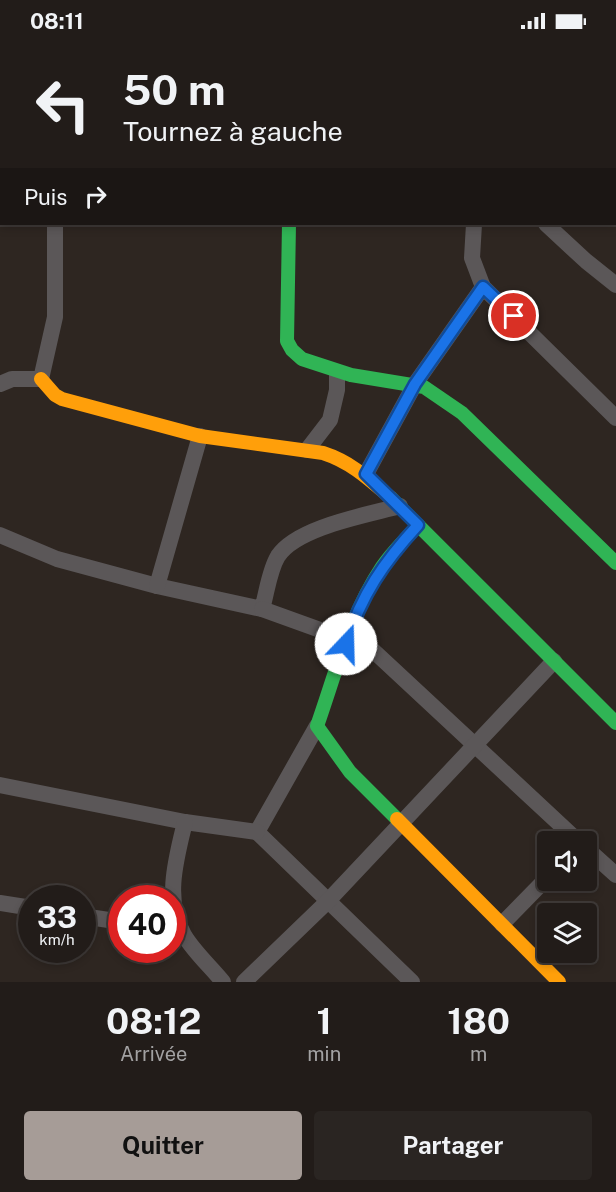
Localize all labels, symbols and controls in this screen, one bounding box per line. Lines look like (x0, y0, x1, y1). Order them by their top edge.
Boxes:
text: 08:11 (30, 8, 84, 34)
text: 50 m (123, 65, 226, 114)
icon: left (24, 66, 102, 144)
text: Tournez à gauche (123, 115, 343, 147)
icon: right (79, 180, 112, 213)
text: Puis (24, 184, 67, 210)
pin (488, 290, 539, 341)
icon: arrive (497, 299, 530, 332)
position arrow (314, 612, 378, 676)
map controls (537, 831, 597, 963)
button: sound (537, 831, 597, 891)
speed limit sign: 40 (108, 885, 186, 963)
text: 33 (37, 899, 77, 935)
button: layers (537, 903, 597, 963)
text: km/h (39, 931, 75, 948)
text: 08:12 (106, 1000, 201, 1042)
text: 1 (317, 1000, 332, 1042)
text: 180 (447, 1000, 510, 1042)
text: Arrivée (120, 1042, 187, 1066)
text: min (307, 1042, 341, 1066)
text: m (470, 1042, 487, 1066)
button: Quitter (24, 1111, 302, 1180)
button: Partager (314, 1111, 592, 1180)

